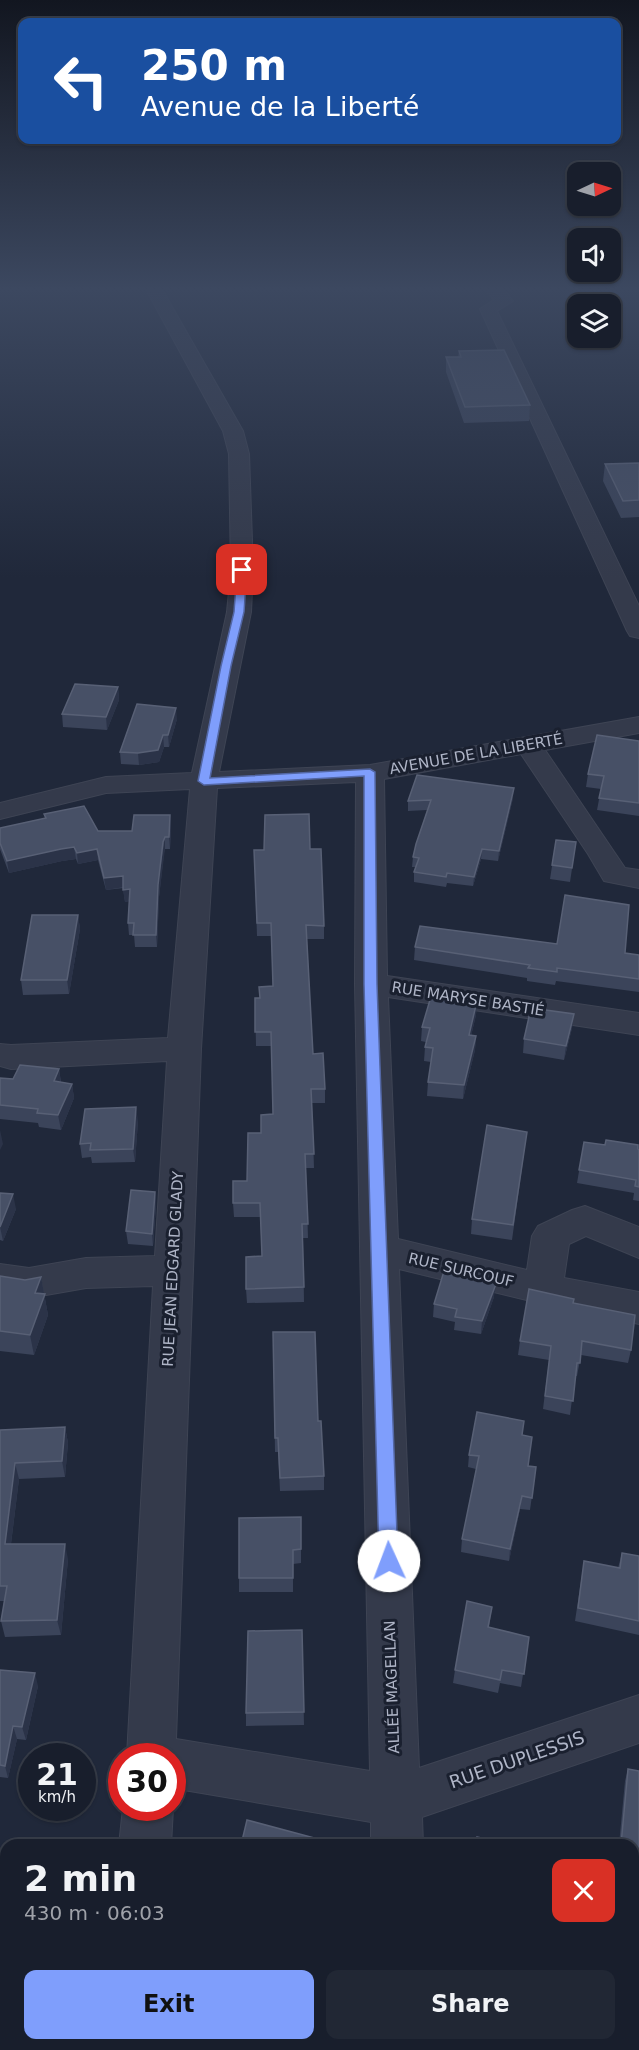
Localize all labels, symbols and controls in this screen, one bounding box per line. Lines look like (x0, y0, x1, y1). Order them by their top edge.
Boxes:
text: 250 m (141, 41, 287, 90)
icon: left (42, 42, 120, 120)
text: Avenue de la Liberté (141, 91, 419, 122)
north arrow (567, 162, 621, 216)
map controls (567, 162, 621, 348)
button: sound (567, 228, 621, 282)
button: layers (567, 294, 621, 348)
pin (216, 544, 267, 595)
icon: arrive (225, 553, 258, 586)
street label: AVENUE DE LA LIBERTÉ (388, 729, 564, 778)
street label: RUE MARYSE BASTIÉ (390, 977, 546, 1020)
street label: RUE JEAN EDGARD GLADY (159, 1170, 187, 1367)
street label: RUE SURCOUF (406, 1249, 516, 1291)
position arrow (357, 1529, 421, 1593)
street label: ALLÉE MAGELLAN (380, 1620, 403, 1754)
street label: RUE DUPLESSIS (446, 1727, 587, 1793)
speed limit sign: 30 (108, 1743, 186, 1821)
text: 21 (36, 1757, 78, 1792)
text: km/h (38, 1788, 76, 1806)
text: 2 min (24, 1858, 137, 1899)
button: close (552, 1859, 615, 1922)
text: 430 m · 06:03 (24, 1901, 165, 1925)
button: Exit (24, 1970, 314, 2039)
button: Share (326, 1970, 615, 2039)

